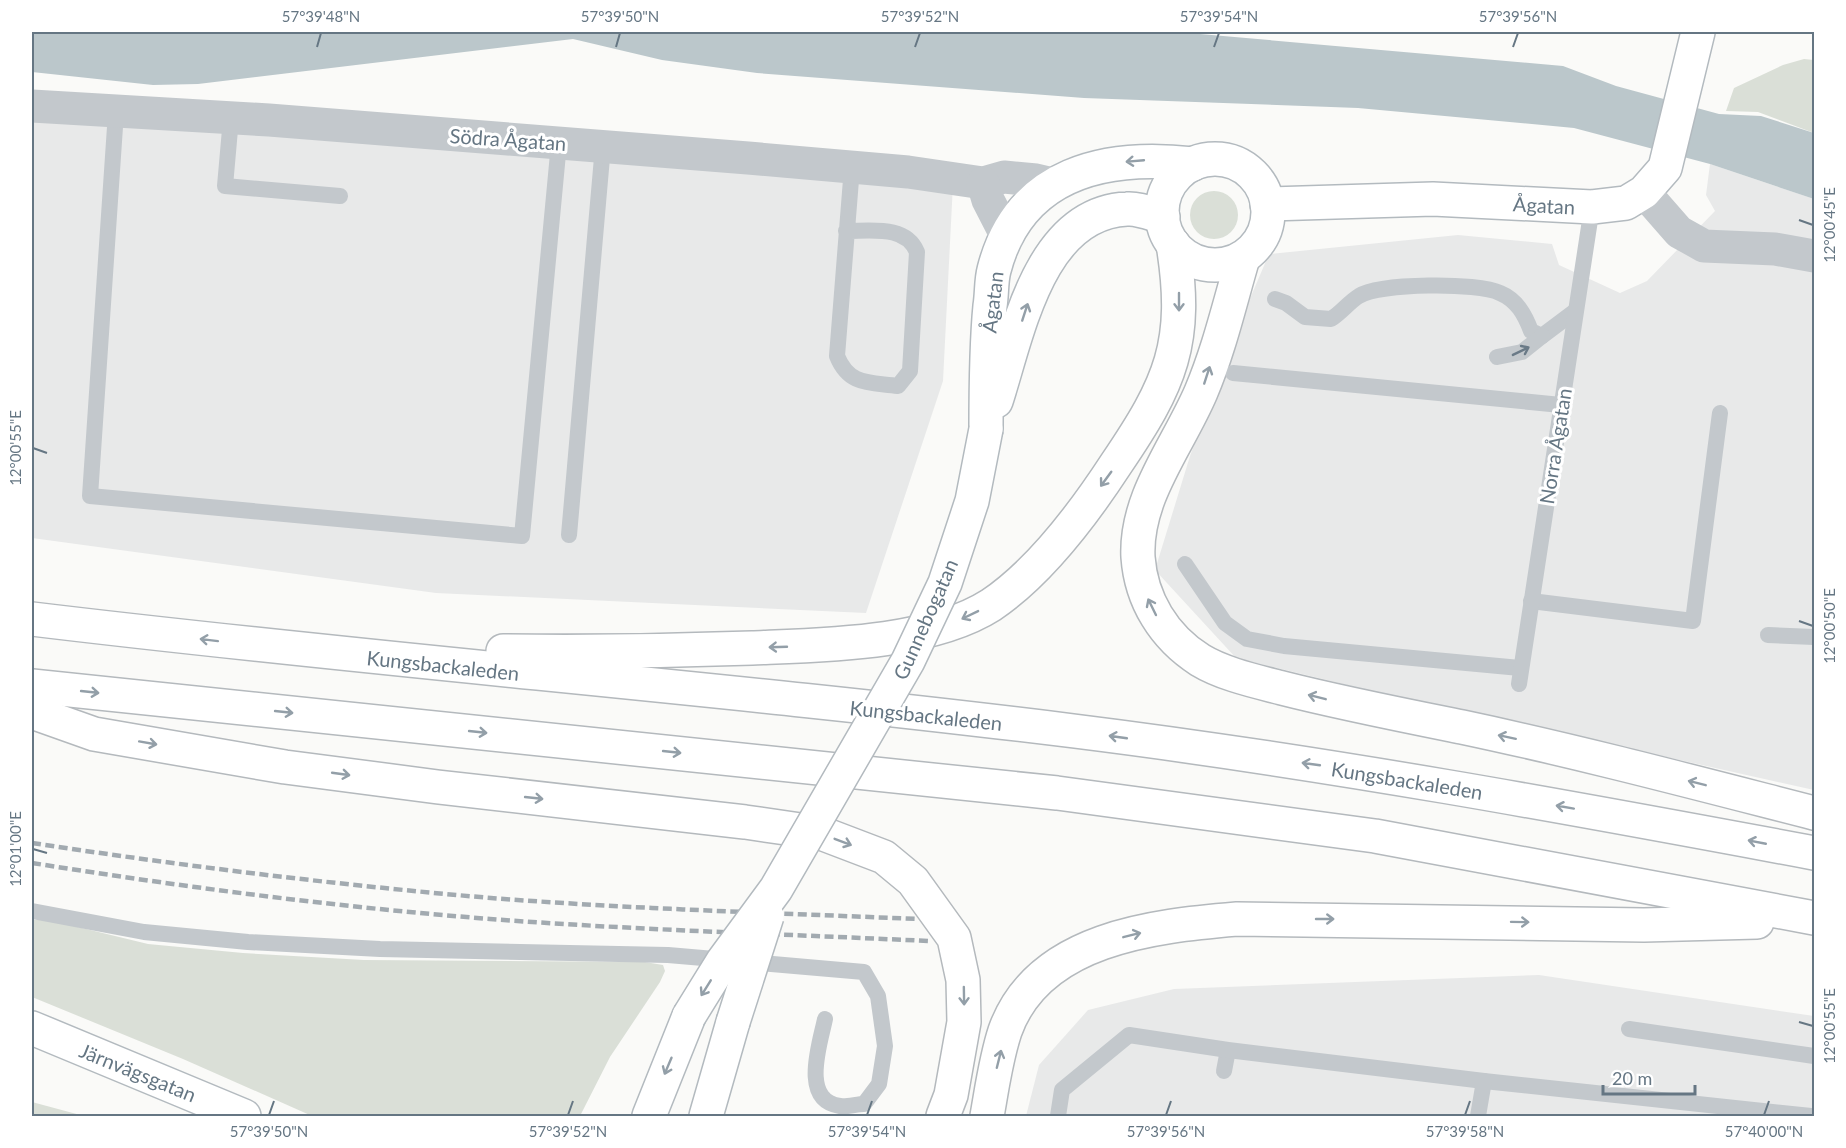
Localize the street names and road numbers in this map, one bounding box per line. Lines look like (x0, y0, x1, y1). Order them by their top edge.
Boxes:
street label: Södra Ågatan (449, 123, 567, 155)
street label: Ågatan (1512, 191, 1576, 219)
street label: Ågatan (976, 270, 1008, 334)
street label: Norra Ågatan (1534, 386, 1576, 506)
street label: Gunnebogatan (888, 555, 962, 683)
street label: Kungsbackaleden (366, 645, 520, 685)
street label: Kungsbackaleden (849, 695, 1003, 735)
street label: Kungsbackaleden (1330, 756, 1484, 804)
street label: Järnvägsgatan (76, 1038, 200, 1106)

